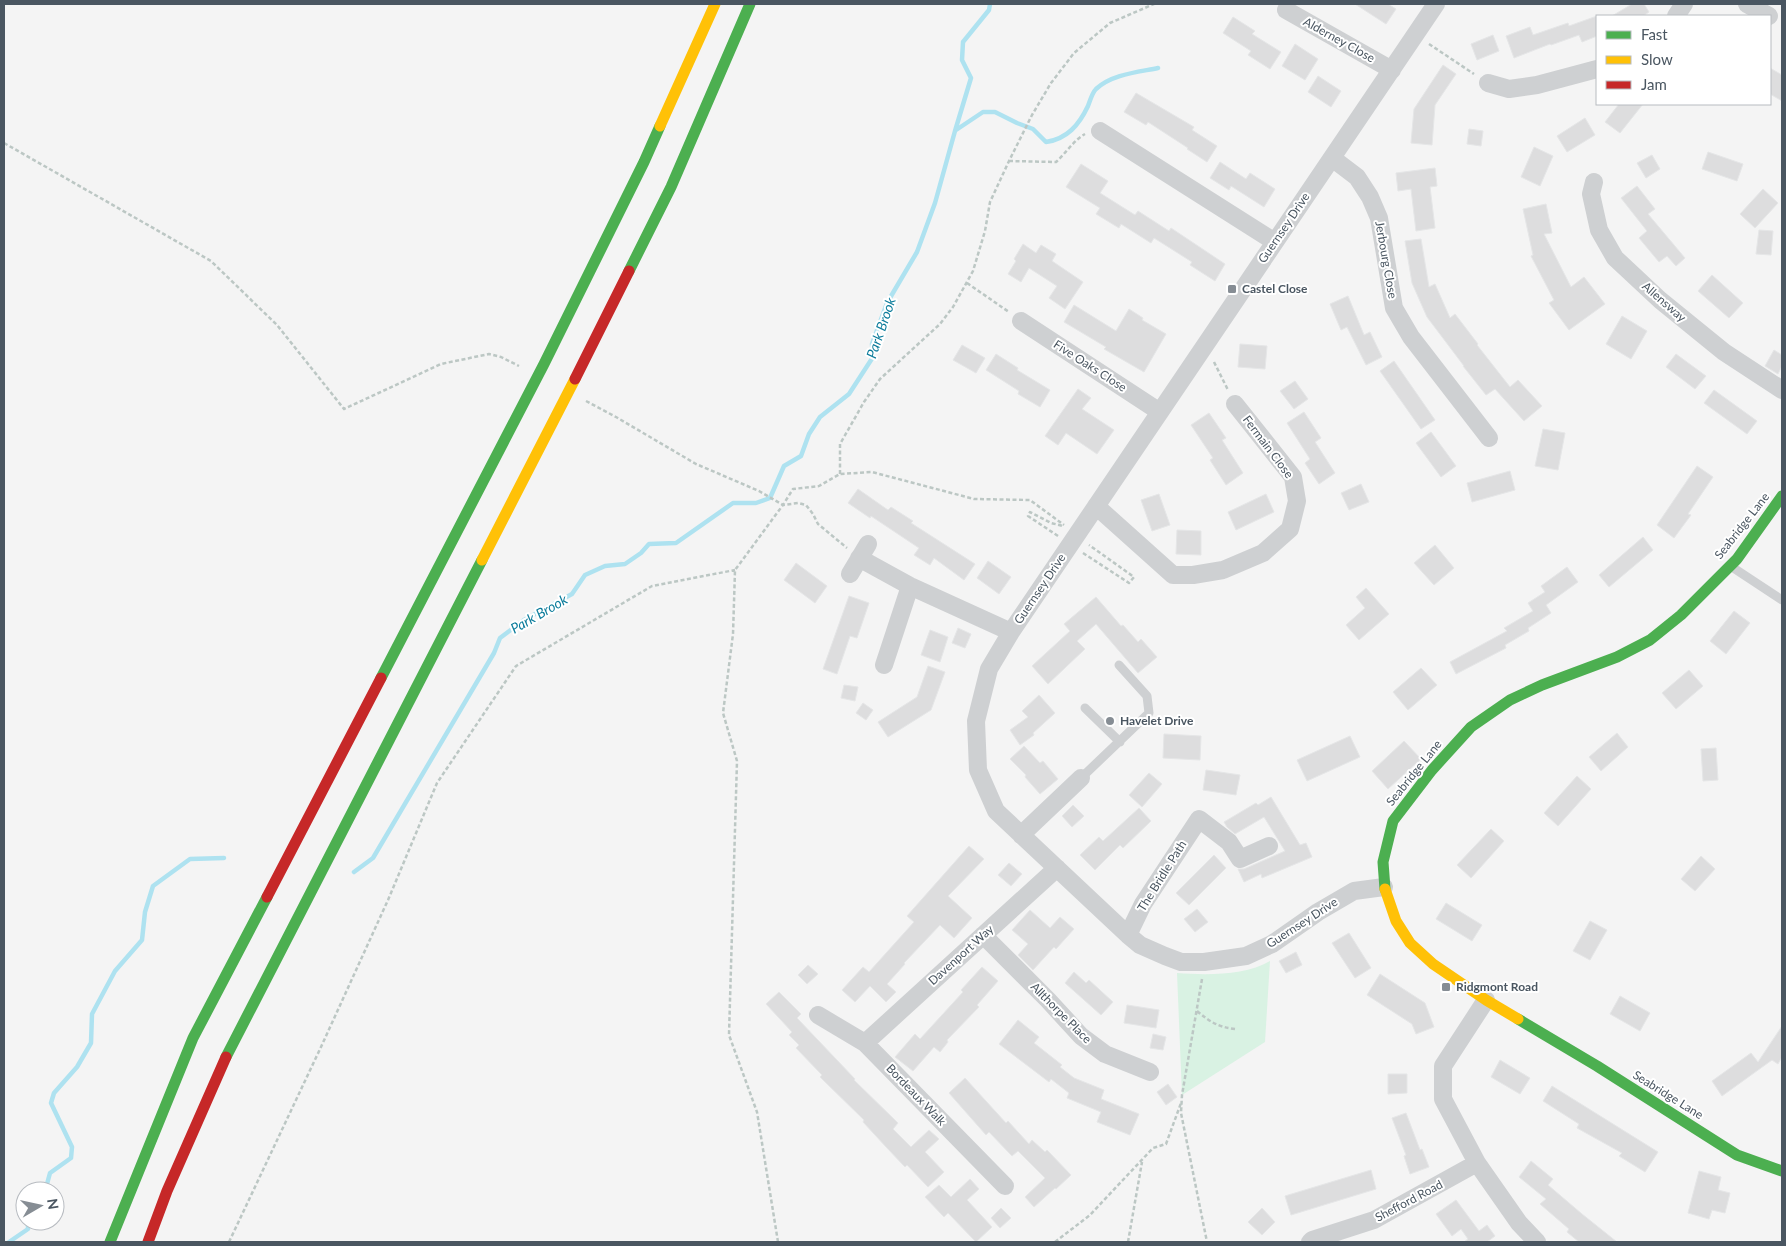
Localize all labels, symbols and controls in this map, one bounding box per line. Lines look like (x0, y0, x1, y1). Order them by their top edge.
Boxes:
street label: Alderney Close (1301, 14, 1378, 65)
legend (1596, 15, 1771, 105)
text: Fast (1641, 25, 1668, 43)
text: Slow (1641, 50, 1673, 68)
text: Jam (1641, 75, 1667, 93)
street label: Guernsey Drive (1255, 190, 1313, 266)
street label: Jerbourg Close (1372, 220, 1401, 300)
street label: Allensway (1639, 278, 1690, 325)
place label: Castel Close (1242, 281, 1308, 296)
marker: Castel Close (1226, 283, 1238, 295)
water label: Park Brook (862, 295, 899, 360)
street label: Five Oaks Close (1051, 336, 1130, 395)
street label: Fermain Close (1240, 412, 1297, 481)
street label: Seabridge Lane (1711, 489, 1772, 562)
street label: Guernsey Drive (1011, 551, 1069, 627)
water label: Park Brook (507, 590, 571, 637)
place label: Havelet Drive (1120, 713, 1194, 728)
marker: Havelet Drive (1104, 715, 1116, 727)
street label: Seabridge Lane (1383, 737, 1445, 809)
street label: The Bridle Path (1134, 837, 1189, 914)
street label: Guernsey Drive (1263, 894, 1340, 951)
street label: Davenport Way (925, 921, 997, 988)
street label: Allthorpe Place (1028, 979, 1095, 1046)
place label: Ridgmont Road (1456, 979, 1538, 994)
marker: Ridgmont Road (1440, 981, 1452, 993)
street label: Bordeaux Walk (883, 1061, 950, 1129)
street label: Seabridge Lane (1630, 1067, 1706, 1122)
street label: Shefford Road (1372, 1176, 1445, 1225)
north arrow (15, 1181, 65, 1231)
text: N (44, 1197, 63, 1211)

